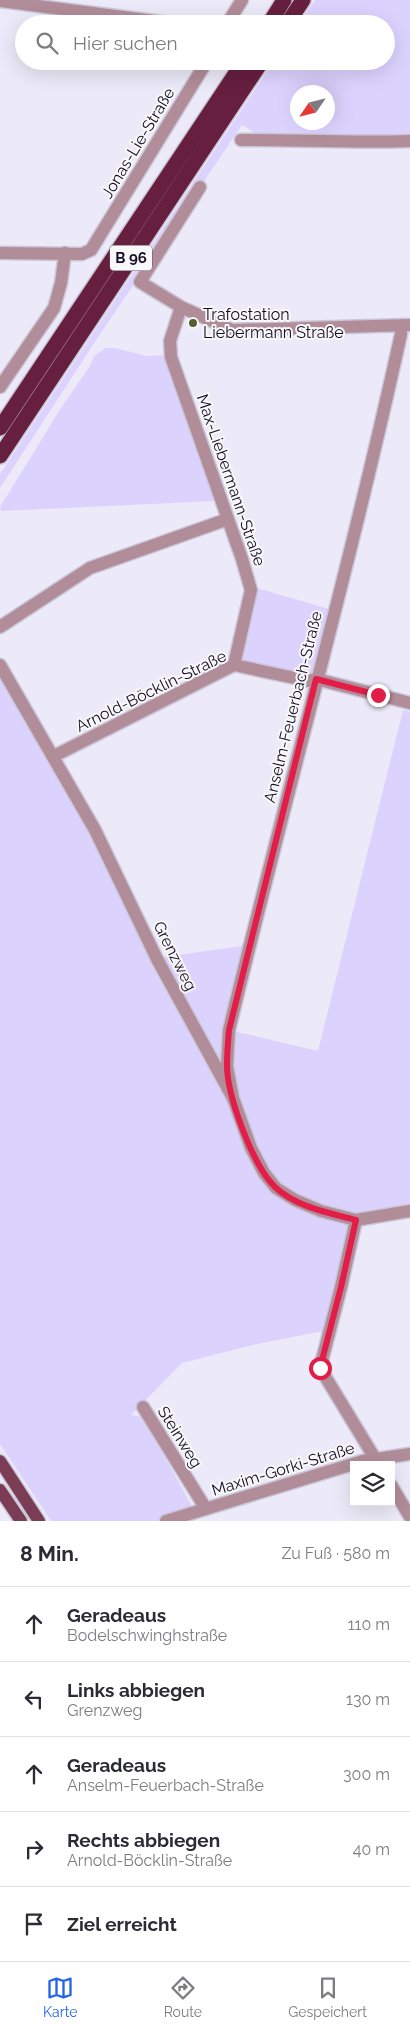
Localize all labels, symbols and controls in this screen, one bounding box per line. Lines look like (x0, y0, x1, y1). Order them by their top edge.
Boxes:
search box (15, 15, 395, 70)
icon: search (33, 29, 61, 57)
text: Hier suchen (73, 32, 178, 54)
street label: Jonas-Lie-Straße (97, 84, 179, 202)
north arrow (290, 85, 335, 130)
road number: B 96 (110, 246, 152, 270)
place label: Trafostation Liebermann Straße (203, 305, 344, 342)
marker: Trafostation Liebermann Straße (187, 317, 199, 329)
street label: Max-Liebermann-Straße (193, 392, 269, 568)
street label: Anselm-Feuerbach-Straße (260, 609, 326, 805)
street label: Arnold-Böcklin-Straße (73, 646, 229, 736)
route end (367, 684, 390, 707)
street label: Grenzweg (149, 918, 201, 994)
route start (309, 1357, 332, 1380)
street label: Steinweg (154, 1403, 206, 1471)
street label: Maxim-Gorki-Straße (209, 1438, 357, 1500)
map controls (350, 1461, 395, 1506)
button: layers (350, 1461, 395, 1506)
text: 8 Min. (20, 1541, 79, 1566)
text: Zu Fuß · 580 m (281, 1544, 390, 1563)
text: Geradeaus (67, 1604, 166, 1626)
icon: ahead (20, 1610, 48, 1638)
text: 110 m (348, 1615, 390, 1634)
text: Bodelschwinghstraße (67, 1626, 227, 1645)
text: Links abbiegen (67, 1679, 205, 1701)
icon: left (20, 1685, 48, 1713)
text: 130 m (346, 1690, 390, 1709)
text: Grenzweg (67, 1701, 142, 1720)
text: Geradeaus (67, 1754, 166, 1776)
icon: ahead (20, 1760, 48, 1788)
text: 300 m (343, 1765, 390, 1784)
text: Anselm-Feuerbach-Straße (67, 1776, 264, 1795)
text: Rechts abbiegen (67, 1829, 220, 1851)
icon: right (20, 1835, 48, 1863)
text: 40 m (353, 1840, 390, 1859)
text: Arnold-Böcklin-Straße (67, 1851, 232, 1870)
icon: arrive (20, 1910, 48, 1938)
text: Ziel erreicht (67, 1913, 177, 1935)
tab: Karte (43, 1974, 77, 2020)
tab: Route (164, 1974, 202, 2020)
tab: Gespeichert (288, 1974, 367, 2020)

